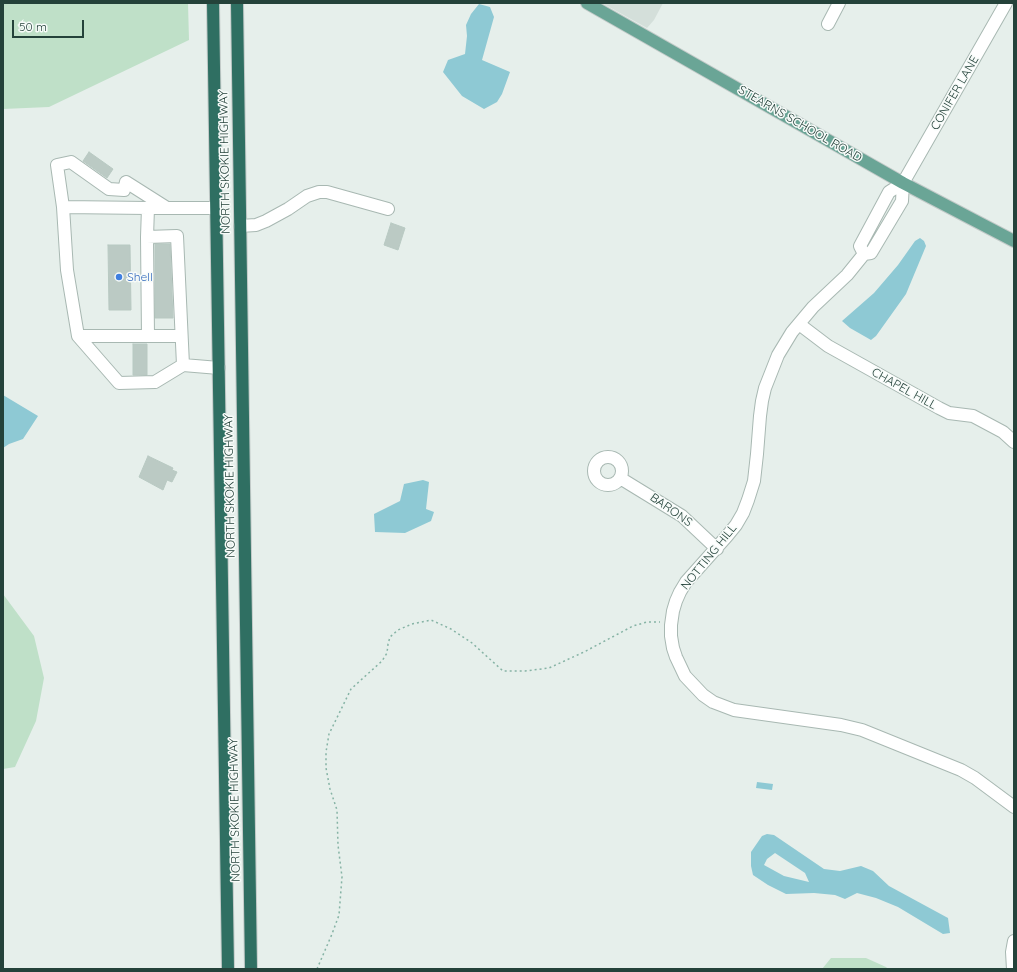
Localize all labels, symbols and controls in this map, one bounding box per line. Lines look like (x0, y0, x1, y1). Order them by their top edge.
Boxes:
scale bar (14, 12, 86, 38)
text: 50 m (19, 19, 47, 34)
street label: CONIFER LANE (928, 53, 982, 133)
street label: STEARNS SCHOOL ROAD (736, 83, 864, 165)
street label: NORTH SKOKIE HIGHWAY (217, 90, 233, 234)
place label: Shell (127, 270, 153, 284)
marker: Shell (114, 272, 124, 282)
street label: CHAPEL HILL (869, 365, 939, 413)
street label: NORTH SKOKIE HIGHWAY (222, 414, 238, 558)
street label: BARONS (647, 490, 695, 530)
street label: NOTTING HILL (678, 521, 740, 593)
street label: NORTH SKOKIE HIGHWAY (227, 738, 243, 882)

